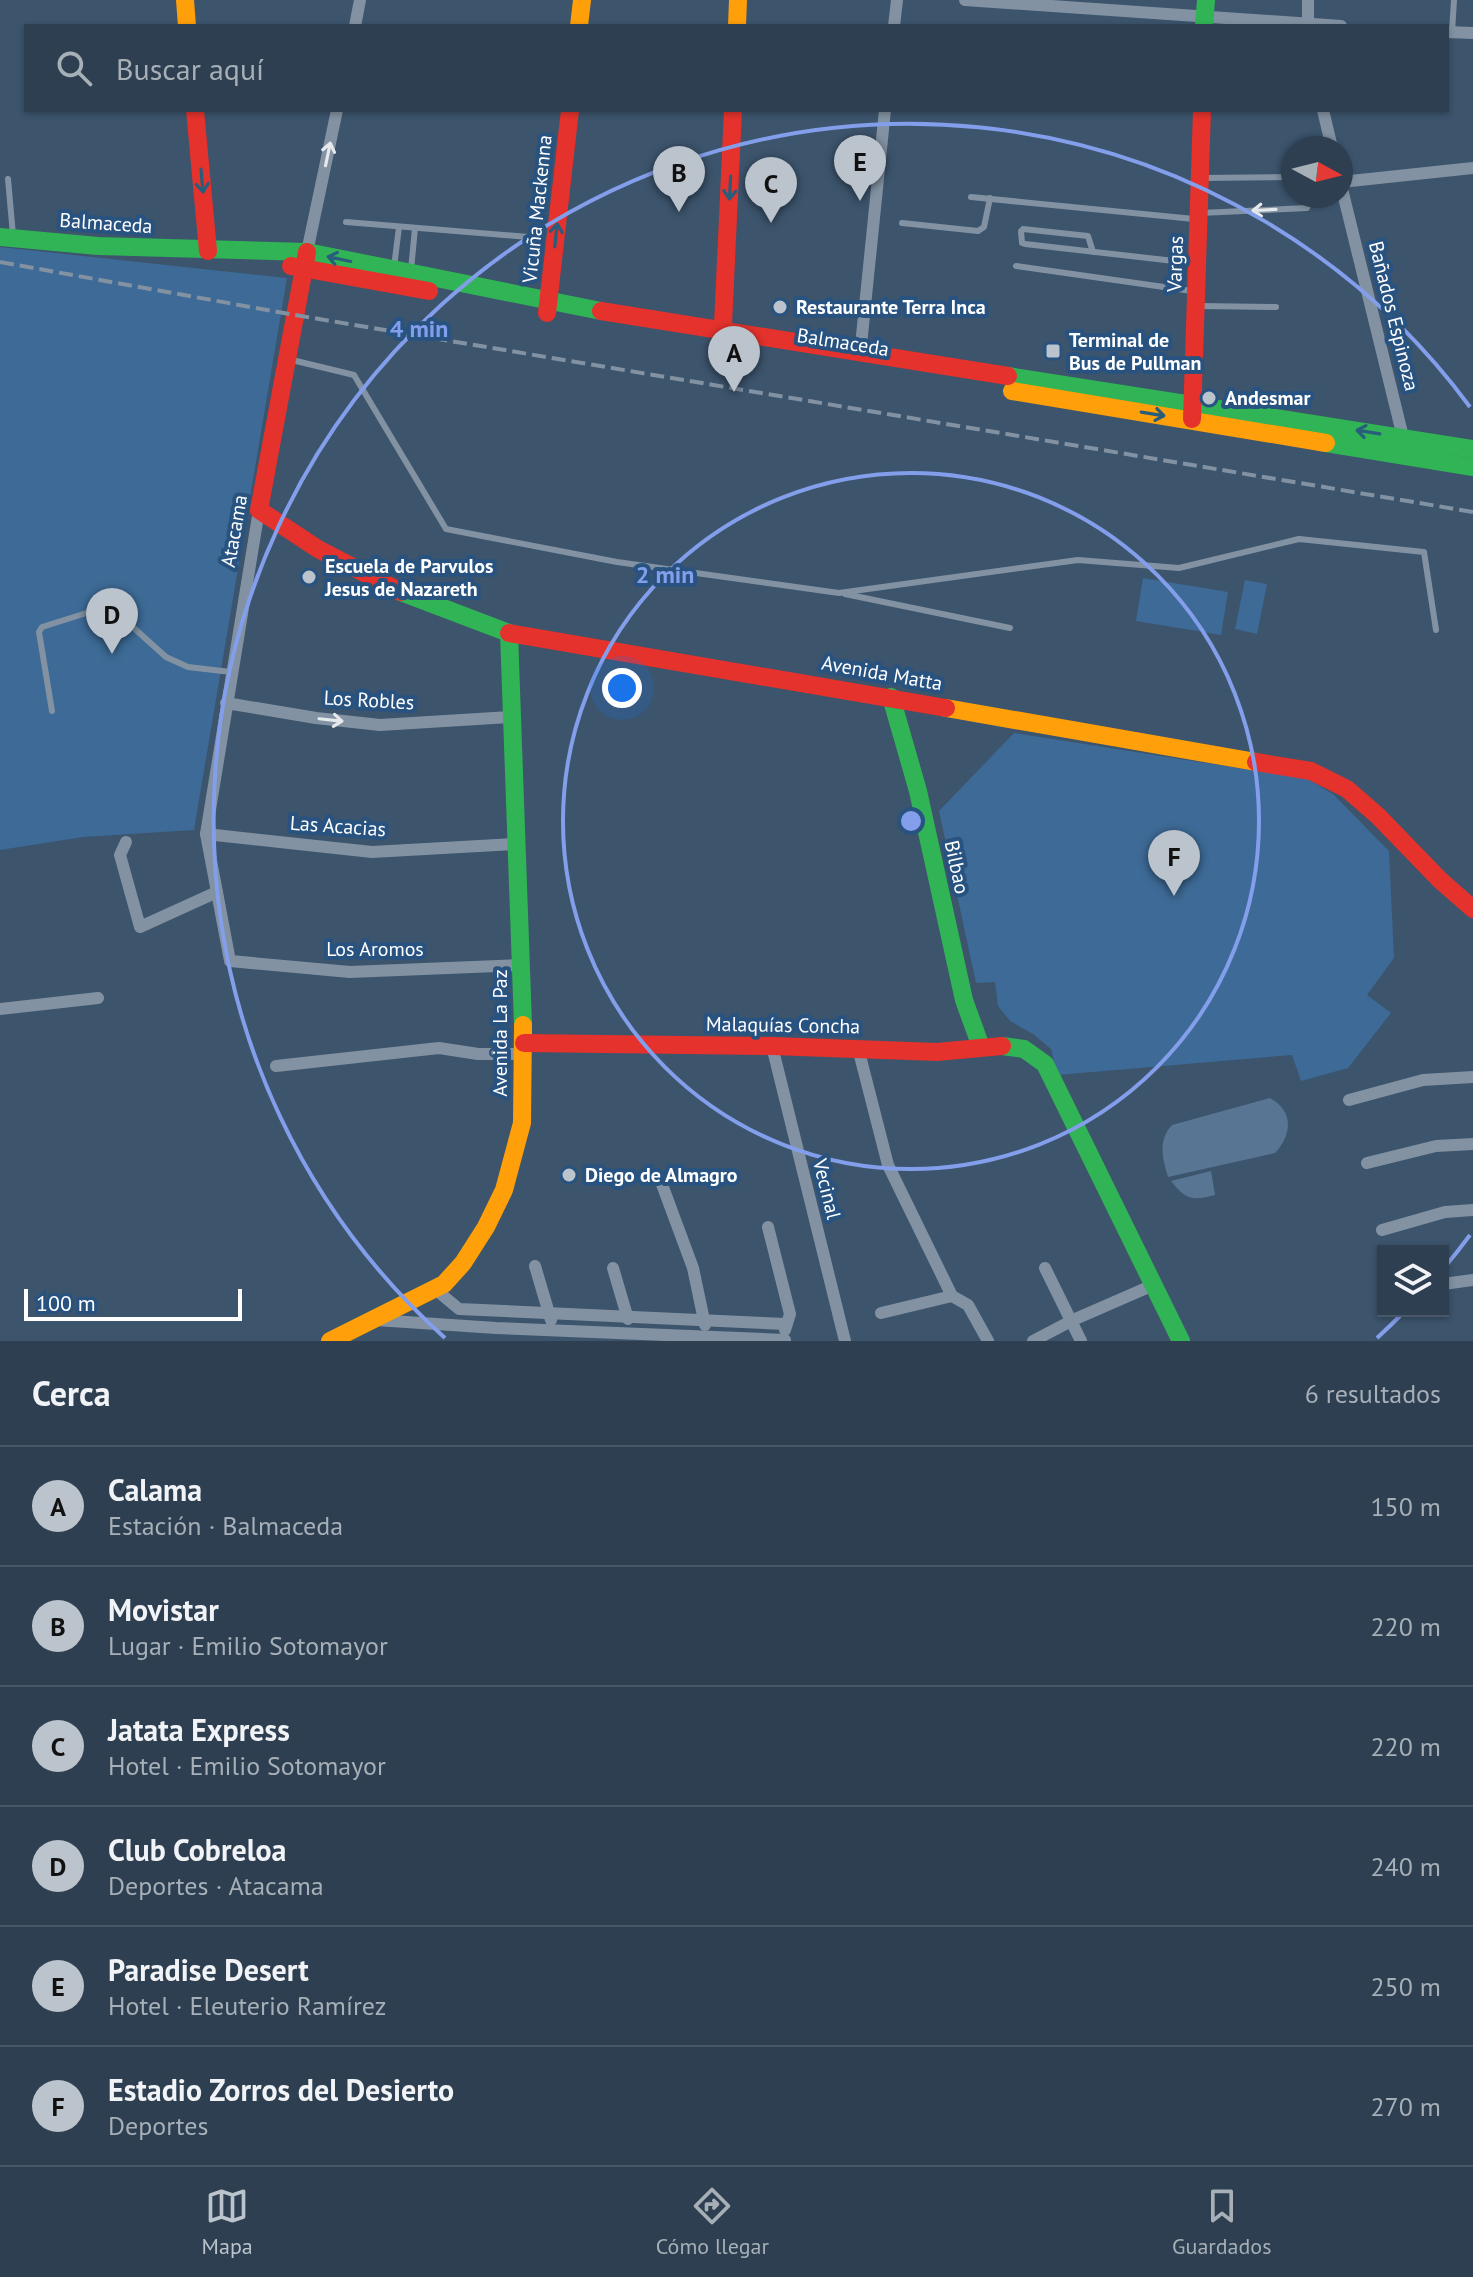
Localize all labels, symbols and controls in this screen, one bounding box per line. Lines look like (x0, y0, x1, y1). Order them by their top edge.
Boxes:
search box (24, 24, 1449, 112)
icon: search (52, 46, 96, 90)
text: Buscar aquí (116, 49, 264, 88)
street label: Vicuña Mackenna (516, 134, 558, 285)
pin: E (834, 135, 886, 201)
north arrow (1281, 136, 1353, 208)
one-way arrow (321, 141, 336, 167)
pin: B (653, 146, 705, 212)
pin: C (745, 157, 797, 223)
one-way arrow (195, 167, 210, 194)
one-way arrow (722, 174, 737, 201)
one-way arrow (1251, 203, 1278, 218)
street label: Balmaceda (59, 207, 153, 239)
one-way arrow (549, 222, 564, 249)
street label: Vargas (1161, 235, 1189, 294)
street label: Bañados Espinoza (1363, 239, 1425, 393)
one-way arrow (327, 251, 352, 266)
place label: Restaurante Terra Inca (796, 294, 986, 320)
marker: Restaurante Terra Inca (771, 298, 789, 316)
text: 4 min (390, 313, 448, 344)
street label: Balmaceda (795, 322, 891, 362)
pin: A (708, 326, 760, 392)
place label: Terminal de Bus de Pullman (1069, 327, 1201, 376)
marker: Terminal de Bus de Pullman (1044, 342, 1062, 360)
place label: Andesmar (1225, 385, 1310, 411)
marker: Andesmar (1200, 389, 1218, 407)
one-way arrow (1140, 407, 1166, 422)
one-way arrow (1356, 424, 1381, 439)
street label: Atacama (215, 493, 253, 569)
place label: Escuela de Parvulos Jesus de Nazareth (324, 553, 493, 602)
text: 2 min (636, 559, 694, 590)
marker: Escuela de Parvulos Jesus de Nazareth (300, 568, 318, 586)
pin: D (86, 588, 138, 654)
street label: Avenida Matta (820, 650, 944, 696)
your location (602, 668, 642, 708)
street label: Los Robles (323, 685, 415, 715)
one-way arrow (317, 712, 344, 727)
centre of rings (897, 807, 925, 835)
street label: Las Acacias (289, 810, 387, 842)
pin: F (1148, 830, 1200, 896)
street label: Bilbao (939, 838, 975, 896)
street label: Los Aromos (326, 936, 424, 962)
street label: Avenida La Paz (487, 969, 513, 1097)
street label: Malaquías Concha (706, 1011, 860, 1039)
street label: Vecinal (807, 1155, 847, 1222)
place label: Diego de Almagro (585, 1162, 738, 1188)
marker: Diego de Almagro (560, 1166, 578, 1184)
map controls (1377, 1245, 1449, 1317)
button: layers (1377, 1245, 1449, 1317)
scale bar (24, 1285, 242, 1321)
text: 100 m (36, 1289, 96, 1317)
text: Cerca (32, 1371, 111, 1415)
text: 6 resultados (1305, 1377, 1441, 1410)
text: Calama (108, 1470, 202, 1509)
text: A (50, 1490, 66, 1523)
text: 150 m (1370, 1490, 1441, 1523)
text: Estación · Balmaceda (108, 1509, 343, 1542)
text: Movistar (108, 1590, 219, 1629)
text: B (50, 1610, 66, 1643)
text: 220 m (1370, 1610, 1441, 1643)
text: Lugar · Emilio Sotomayor (108, 1629, 388, 1662)
text: Jatata Express (108, 1710, 290, 1749)
text: C (51, 1730, 65, 1763)
text: 220 m (1370, 1730, 1441, 1763)
text: Hotel · Emilio Sotomayor (108, 1749, 386, 1782)
text: Club Cobreloa (108, 1830, 286, 1869)
text: D (50, 1850, 66, 1883)
text: 240 m (1370, 1850, 1441, 1883)
text: Deportes · Atacama (108, 1869, 324, 1902)
text: Paradise Desert (108, 1950, 309, 1989)
text: E (51, 1970, 65, 2003)
text: 250 m (1370, 1970, 1441, 2003)
text: Hotel · Eleuterio Ramírez (108, 1989, 386, 2022)
text: Estadio Zorros del Desierto (108, 2070, 454, 2109)
text: F (51, 2090, 65, 2123)
text: 270 m (1370, 2090, 1441, 2123)
text: Deportes (108, 2109, 209, 2142)
tab: Mapa (202, 2184, 253, 2260)
tab: Cómo llegar (656, 2184, 769, 2260)
tab: Guardados (1172, 2184, 1271, 2260)

